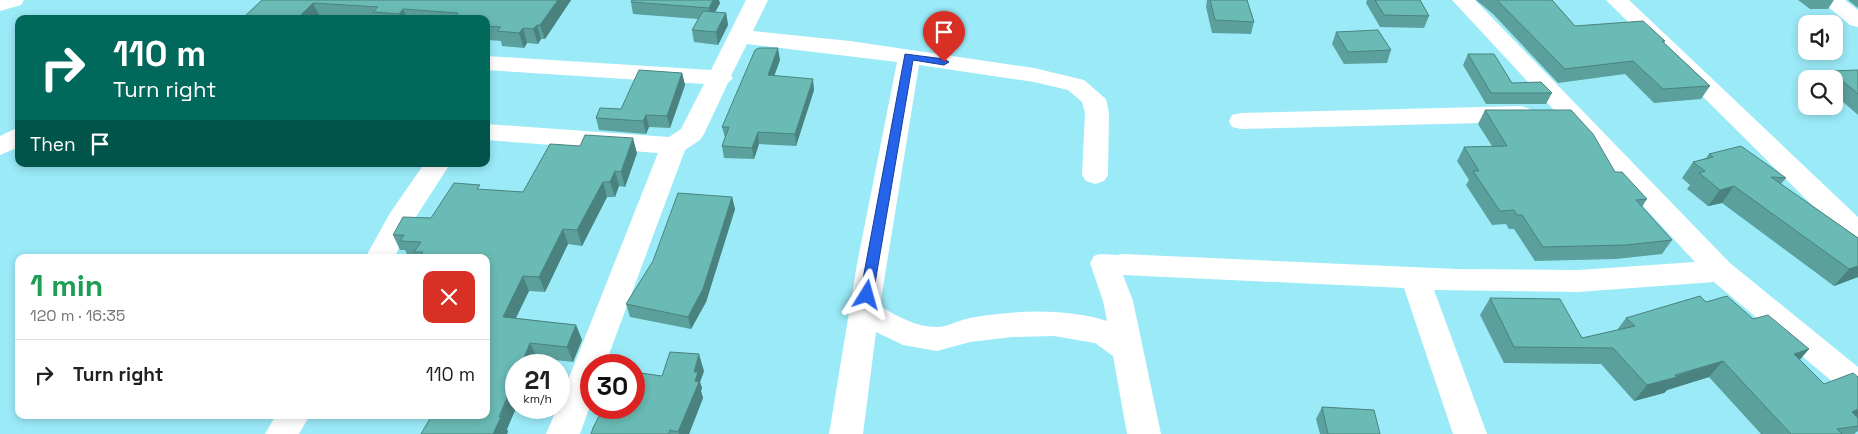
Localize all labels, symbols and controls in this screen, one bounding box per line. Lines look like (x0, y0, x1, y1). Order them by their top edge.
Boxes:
pin (923, 11, 965, 62)
map controls (1798, 15, 1843, 115)
button: sound (1798, 15, 1843, 60)
icon: arrive (930, 18, 958, 46)
text: 110 m (113, 32, 206, 76)
icon: right (30, 35, 95, 100)
button: search (1798, 70, 1843, 115)
text: Turn right (113, 75, 216, 103)
icon: arrive (86, 130, 114, 158)
text: Then (30, 132, 76, 157)
text: 1 min (30, 266, 103, 305)
position arrow (840, 268, 892, 320)
button: close (423, 271, 475, 323)
text: 120 m · 16:35 (30, 305, 125, 326)
speed limit sign: 30 (580, 354, 645, 419)
icon: right (30, 361, 58, 389)
text: Turn right (73, 362, 163, 387)
text: 110 m (426, 362, 475, 387)
text: 21 (524, 364, 551, 396)
text: km/h (523, 391, 552, 407)

